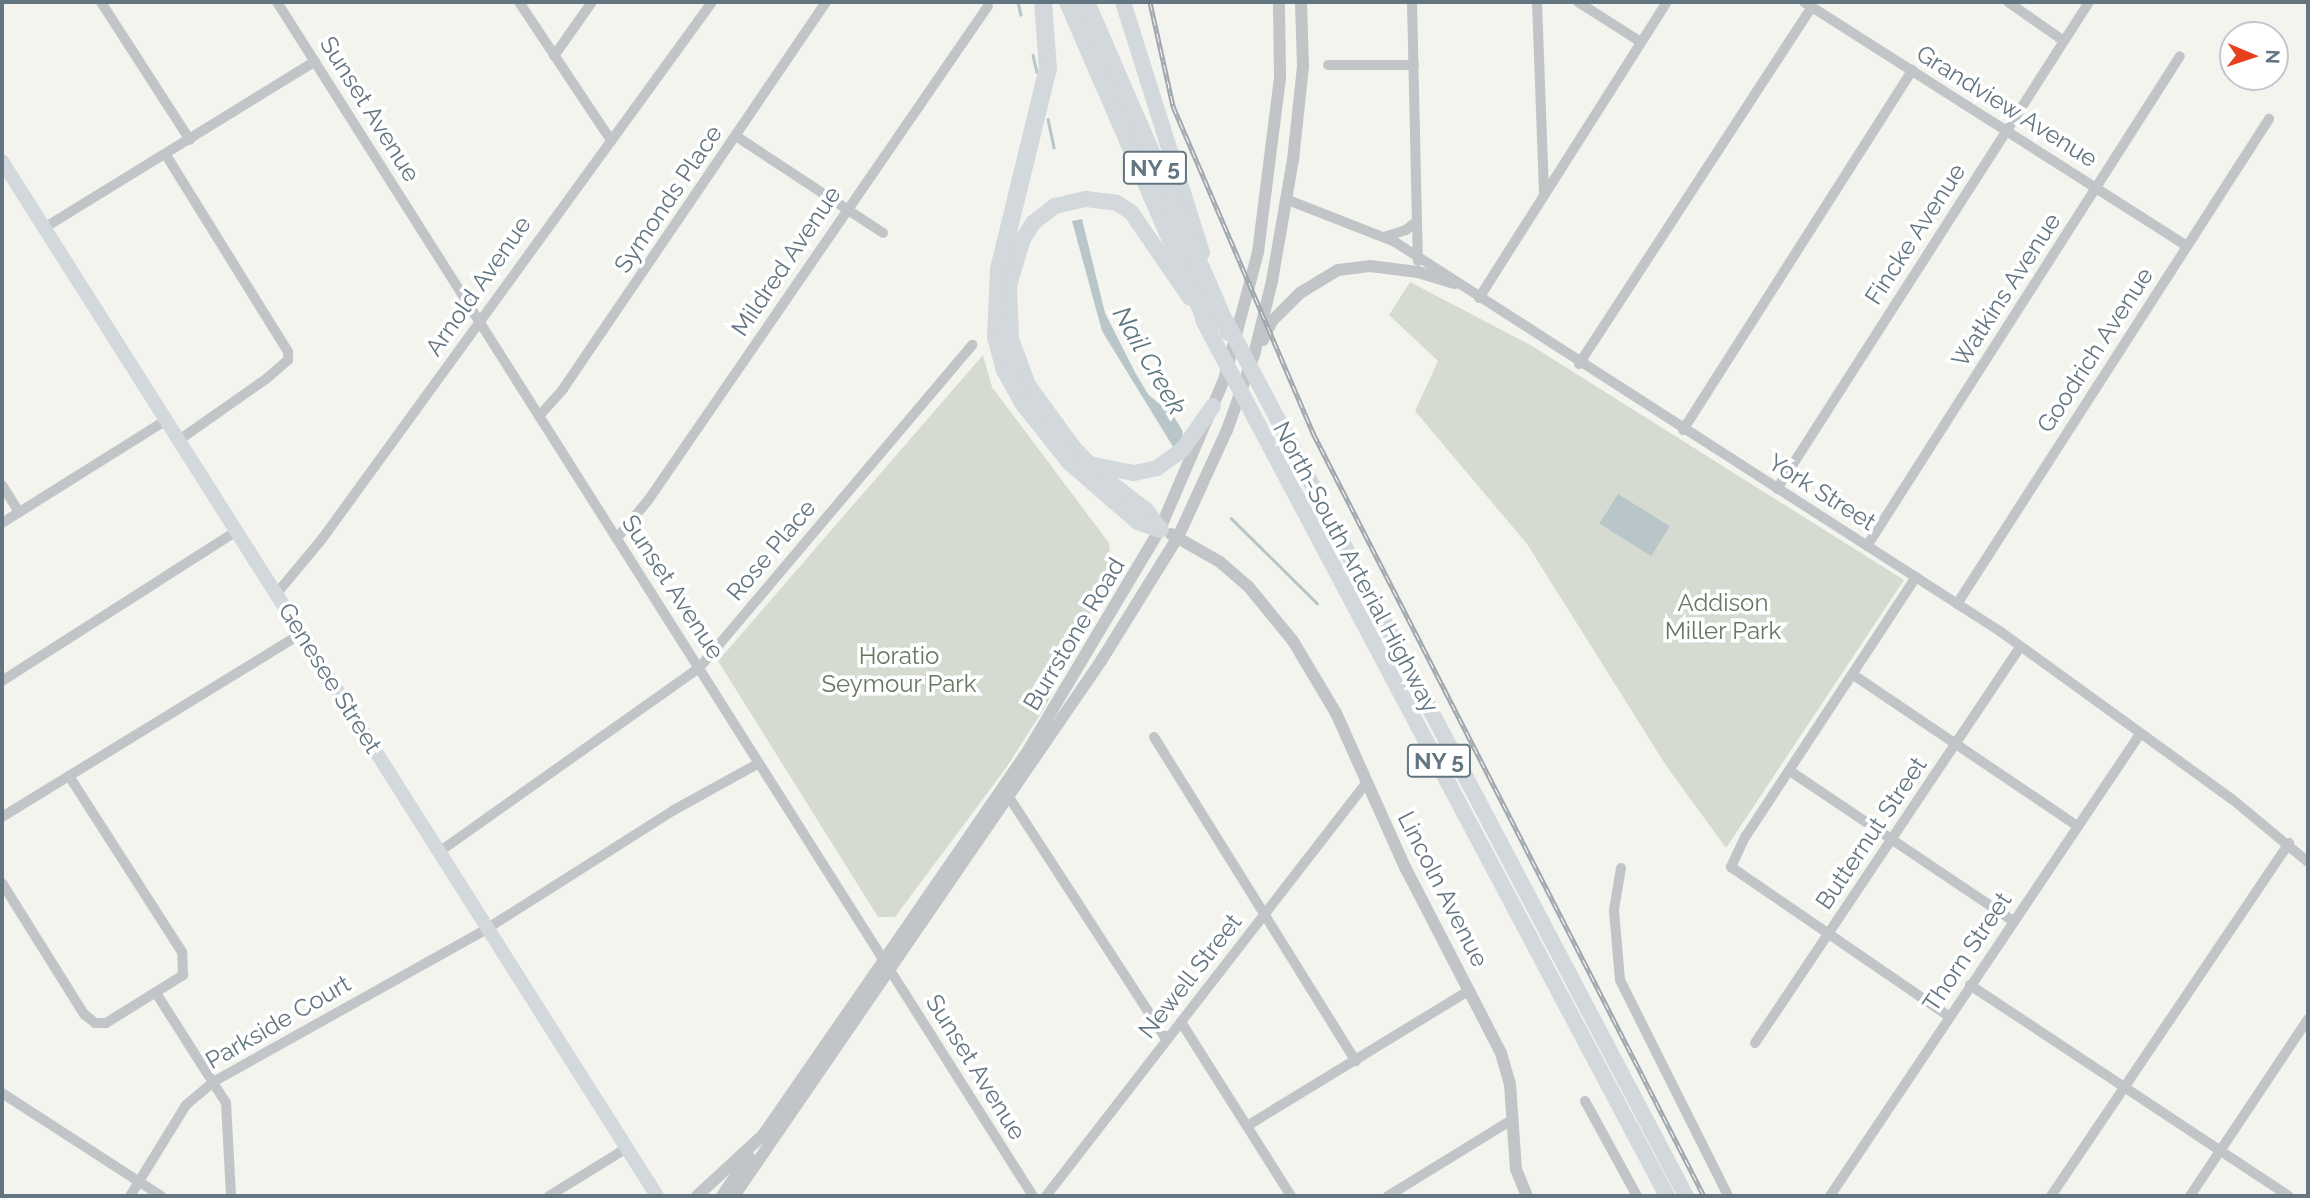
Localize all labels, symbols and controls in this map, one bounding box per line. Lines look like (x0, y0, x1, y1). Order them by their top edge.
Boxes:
north arrow (2219, 21, 2289, 91)
street label: Sunset Avenue (314, 31, 426, 187)
street label: Grandview Avenue (1911, 38, 2103, 174)
text: N (2262, 49, 2284, 64)
street label: Symonds Place (608, 120, 728, 278)
road number: NY 5 (1122, 148, 1188, 188)
street label: Fincke Avenue (1859, 158, 1971, 310)
street label: Mildred Avenue (725, 180, 847, 342)
street label: Watkins Avenue (1945, 207, 2067, 373)
street label: Arnold Avenue (419, 210, 537, 362)
street label: Goodrich Avenue (2031, 262, 2159, 438)
water label: Nail Creek (1105, 301, 1193, 421)
street label: North-South Arterial Highway (1267, 416, 1445, 718)
street label: York Street (1763, 448, 1881, 536)
street label: Rose Place (720, 494, 822, 606)
street label: Sunset Avenue (616, 509, 730, 665)
street label: Burrstone Road (1017, 553, 1131, 715)
park label: Addison Miller Park (1665, 589, 1781, 645)
street label: Genesee Street (272, 598, 388, 758)
park label: Horatio Seymour Park (821, 642, 977, 698)
road number: NY 5 (1406, 741, 1472, 780)
street label: Butternut Street (1809, 751, 1933, 915)
street label: Lincoln Avenue (1391, 806, 1495, 972)
street label: Thorn Street (1916, 887, 2018, 1017)
street label: Newell Street (1132, 908, 1248, 1044)
street label: Parkside Court (200, 969, 356, 1075)
street label: Sunset Avenue (920, 989, 1032, 1145)

